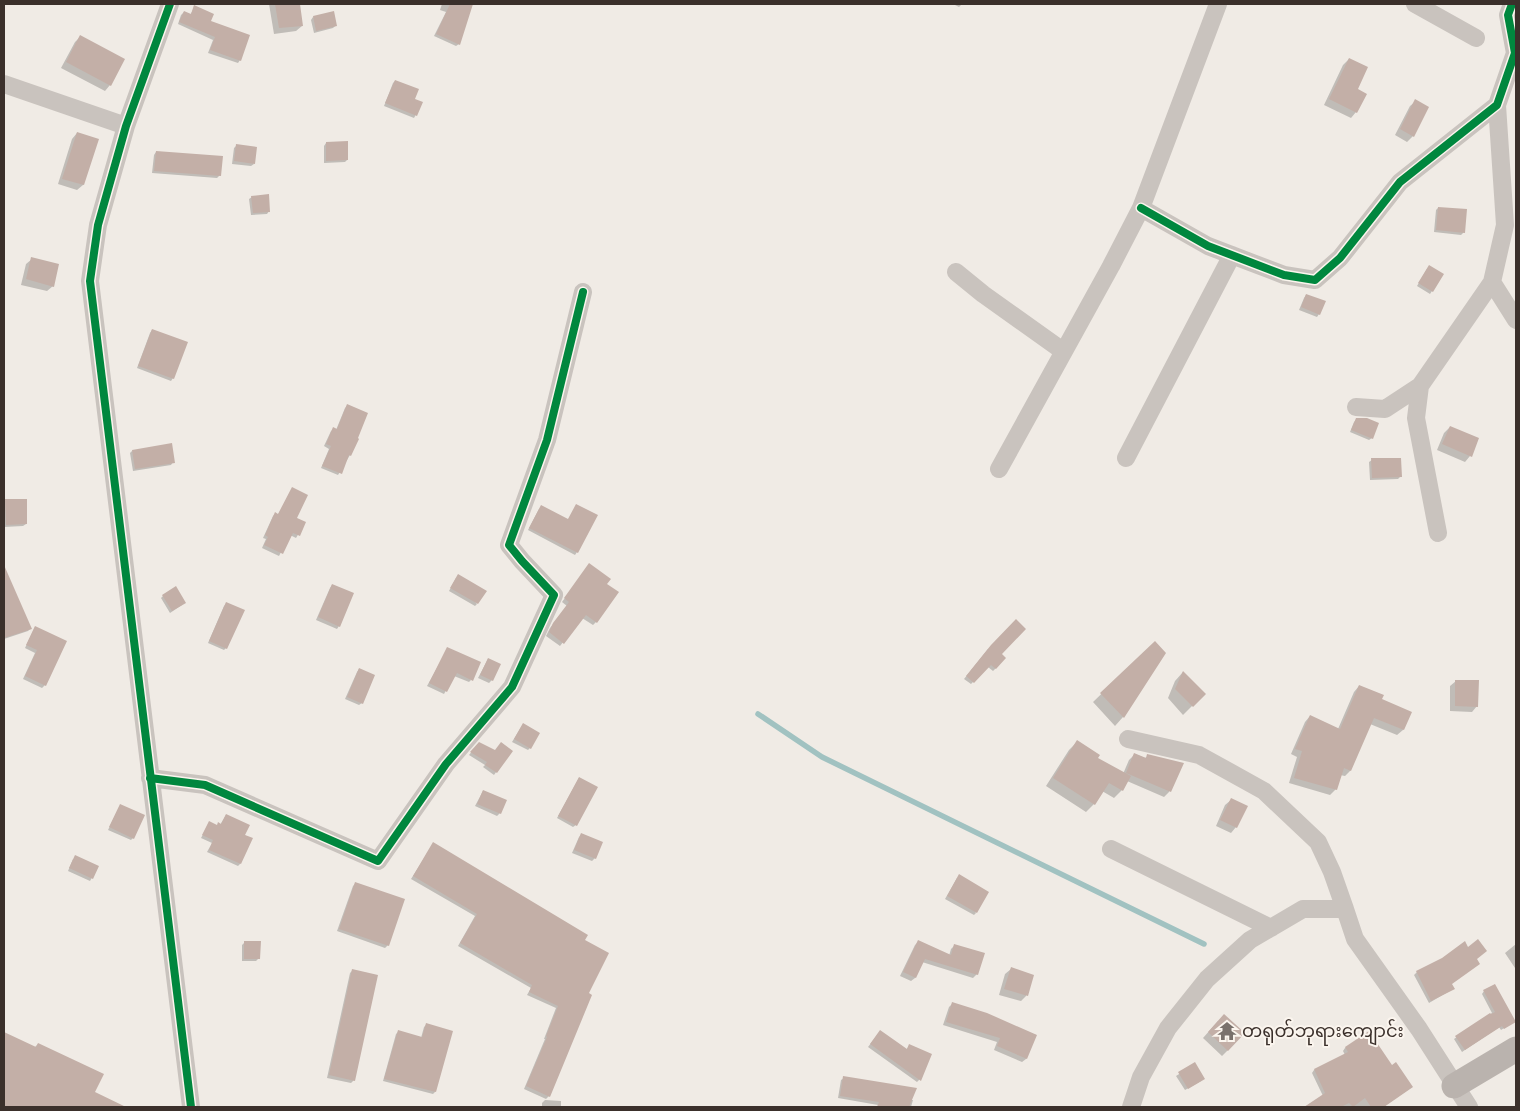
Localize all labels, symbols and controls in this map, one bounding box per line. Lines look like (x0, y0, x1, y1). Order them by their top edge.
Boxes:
place label: တရုတ်ဘုရားကျောင်း (1242, 1018, 1404, 1046)
temple icon: တရုတ်ဘုရားကျောင်း (1216, 1020, 1238, 1042)

